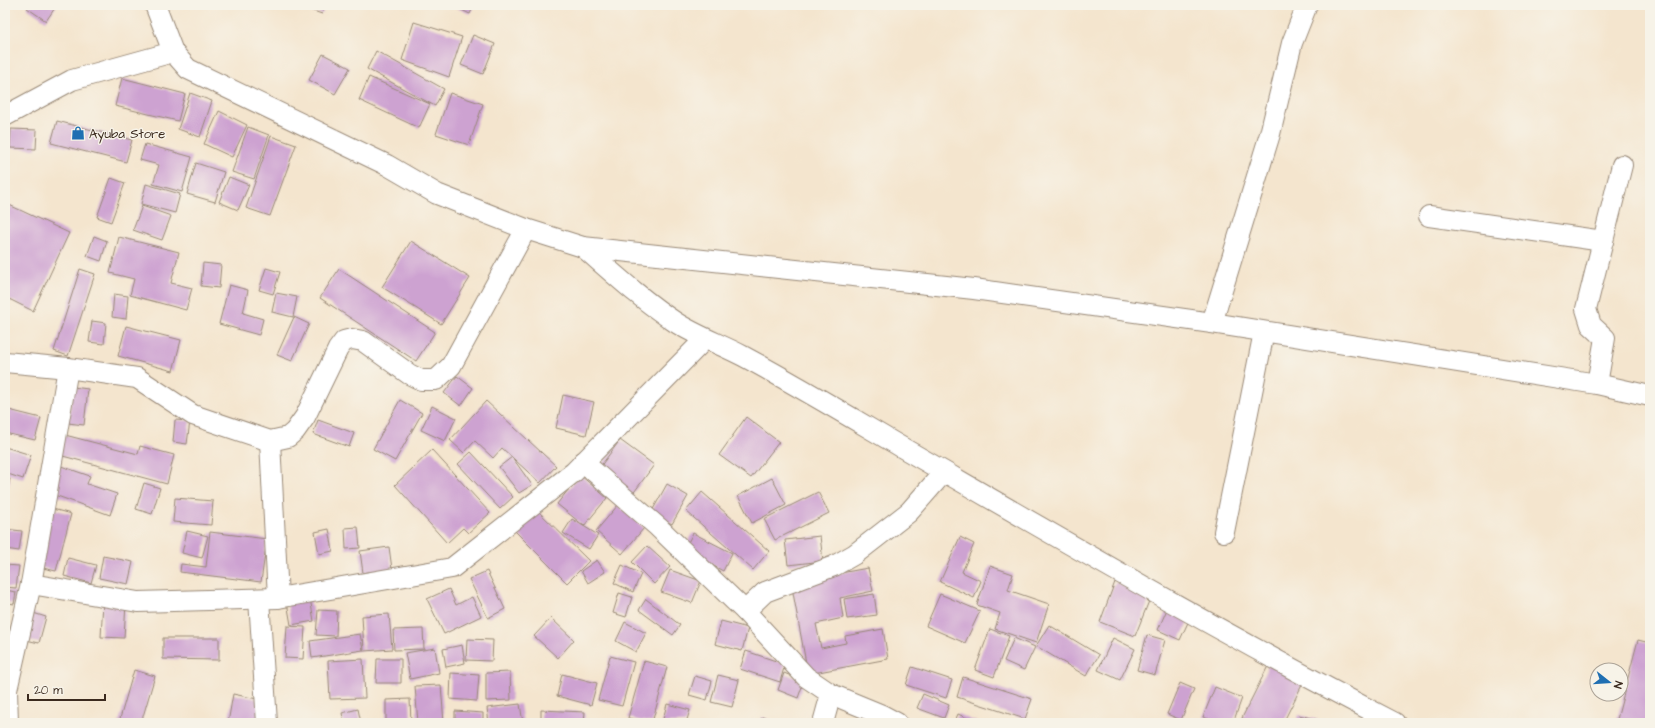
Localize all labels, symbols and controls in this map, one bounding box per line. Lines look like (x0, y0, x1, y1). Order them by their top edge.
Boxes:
shop icon: Ayuba Store (70, 125, 86, 141)
place label: Ayuba Store (89, 125, 165, 144)
north arrow (1589, 662, 1629, 702)
scale bar (28, 676, 105, 702)
text: N (1610, 679, 1626, 690)
text: 20 m (34, 682, 63, 699)

